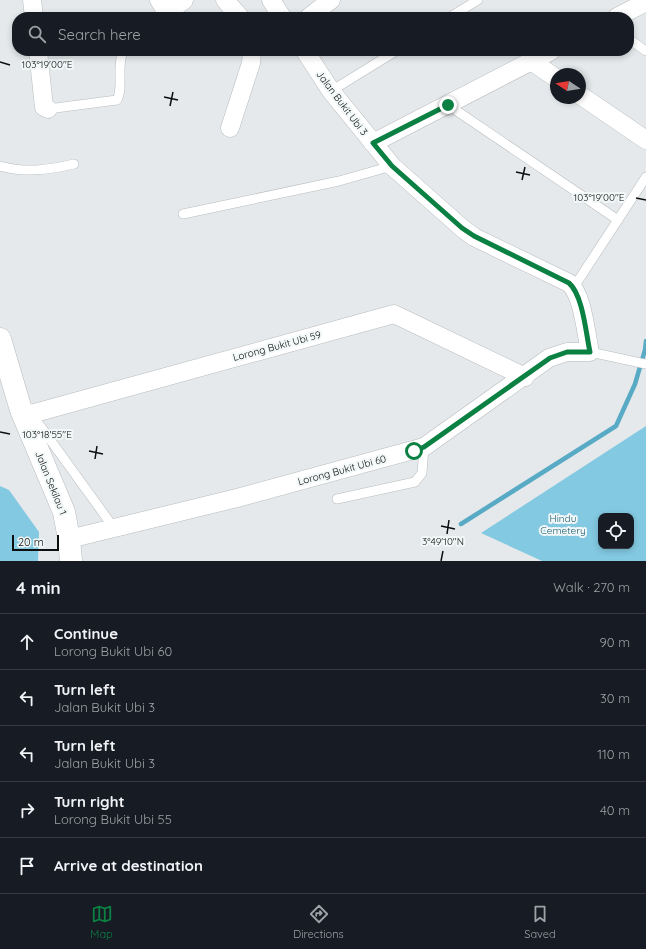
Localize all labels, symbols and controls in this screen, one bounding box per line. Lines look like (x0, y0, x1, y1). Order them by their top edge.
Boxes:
search box (12, 12, 634, 56)
icon: search (26, 23, 48, 45)
text: Search here (58, 25, 141, 44)
text: 103°19'00"E (22, 58, 73, 71)
street label: Jalan Bukit Ubi 3 (313, 68, 371, 138)
north arrow (550, 68, 586, 104)
route end (439, 96, 457, 114)
text: 103°19'00"E (574, 191, 625, 204)
street label: Lorong Bukit Ubi 59 (232, 328, 323, 364)
text: 103°18'55"E (22, 428, 72, 441)
route start (405, 442, 423, 460)
street label: Jalan Sekilau 1 (32, 449, 70, 517)
street label: Lorong Bukit Ubi 60 (296, 452, 388, 488)
park label: Hindu Cemetery (540, 512, 586, 537)
map controls (598, 513, 634, 549)
button: locate (598, 513, 634, 549)
scale bar (12, 533, 59, 552)
text: 20 m (18, 535, 44, 549)
text: 3°49'10"N (422, 535, 464, 548)
text: 4 min (16, 577, 61, 598)
text: Walk · 270 m (553, 579, 630, 595)
text: Continue (54, 624, 118, 643)
icon: ahead (16, 631, 38, 653)
text: 90 m (600, 634, 630, 650)
text: Lorong Bukit Ubi 60 (54, 643, 172, 659)
text: Turn left (54, 680, 116, 699)
icon: left (16, 687, 38, 709)
text: 30 m (600, 690, 630, 706)
text: Jalan Bukit Ubi 3 (54, 699, 155, 715)
text: Turn left (54, 736, 116, 755)
icon: left (16, 743, 38, 765)
text: 110 m (597, 746, 630, 762)
text: Jalan Bukit Ubi 3 (54, 755, 155, 771)
text: Turn right (54, 792, 125, 811)
icon: right (16, 799, 38, 821)
text: 40 m (600, 802, 630, 818)
text: Lorong Bukit Ubi 55 (54, 811, 172, 827)
icon: arrive (16, 855, 38, 877)
text: Arrive at destination (54, 856, 203, 875)
tab: Map (90, 903, 113, 941)
tab: Directions (293, 903, 344, 941)
tab: Saved (524, 903, 556, 941)

